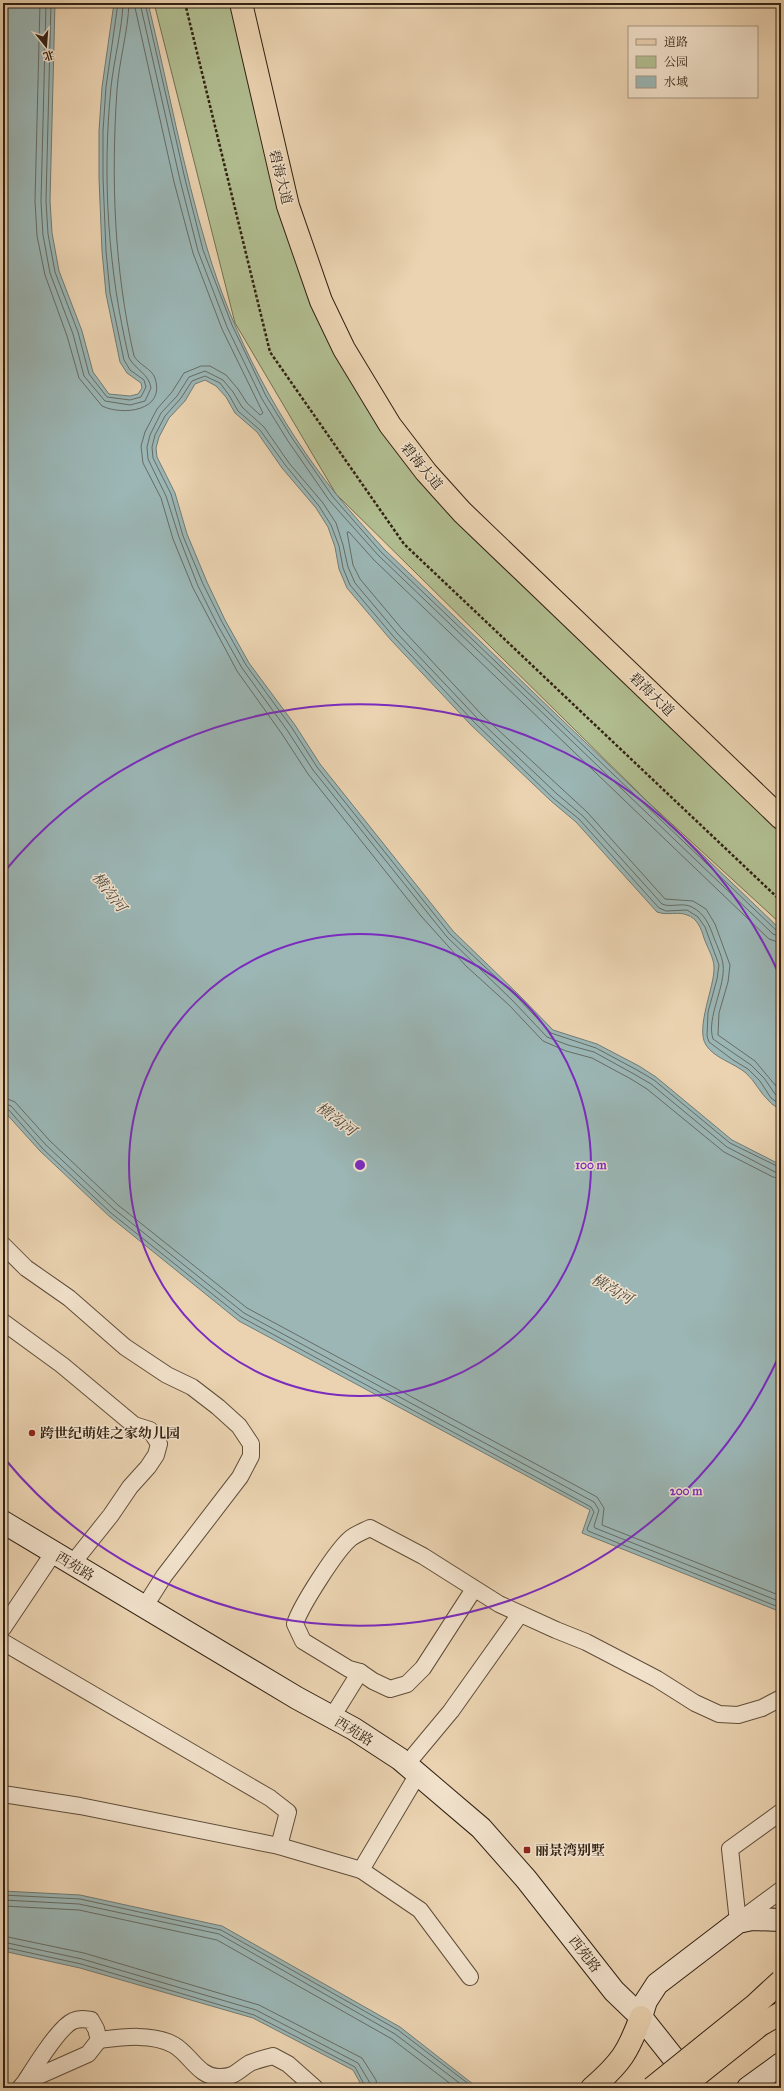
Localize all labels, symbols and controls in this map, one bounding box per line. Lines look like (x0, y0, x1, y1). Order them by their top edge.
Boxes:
north arrow (26, 26, 66, 66)
legend (628, 26, 758, 98)
text: 道路 (664, 35, 688, 49)
text: 北 (42, 47, 56, 63)
text: 公园 (664, 55, 688, 69)
text: 水域 (664, 75, 688, 89)
street label: 碧海大道 (265, 148, 296, 206)
street label: 碧海大道 (397, 439, 446, 493)
street label: 碧海大道 (626, 669, 678, 720)
water label: 横沟河 (88, 869, 132, 918)
water label: 横沟河 (313, 1098, 362, 1142)
centre of rings (353, 1158, 367, 1172)
text: 100 m (575, 1158, 608, 1172)
water label: 横沟河 (588, 1270, 639, 1310)
place label: 跨世纪萌娃之家幼儿园 (40, 1425, 180, 1442)
marker: 跨世纪萌娃之家幼儿园 (27, 1428, 37, 1438)
text: 200 m (670, 1484, 703, 1498)
street label: 西苑路 (52, 1548, 97, 1585)
street label: 西苑路 (331, 1713, 376, 1750)
place label: 丽景湾别墅 (535, 1842, 605, 1859)
marker: 丽景湾别墅 (522, 1845, 532, 1855)
street label: 西苑路 (565, 1933, 604, 1976)

